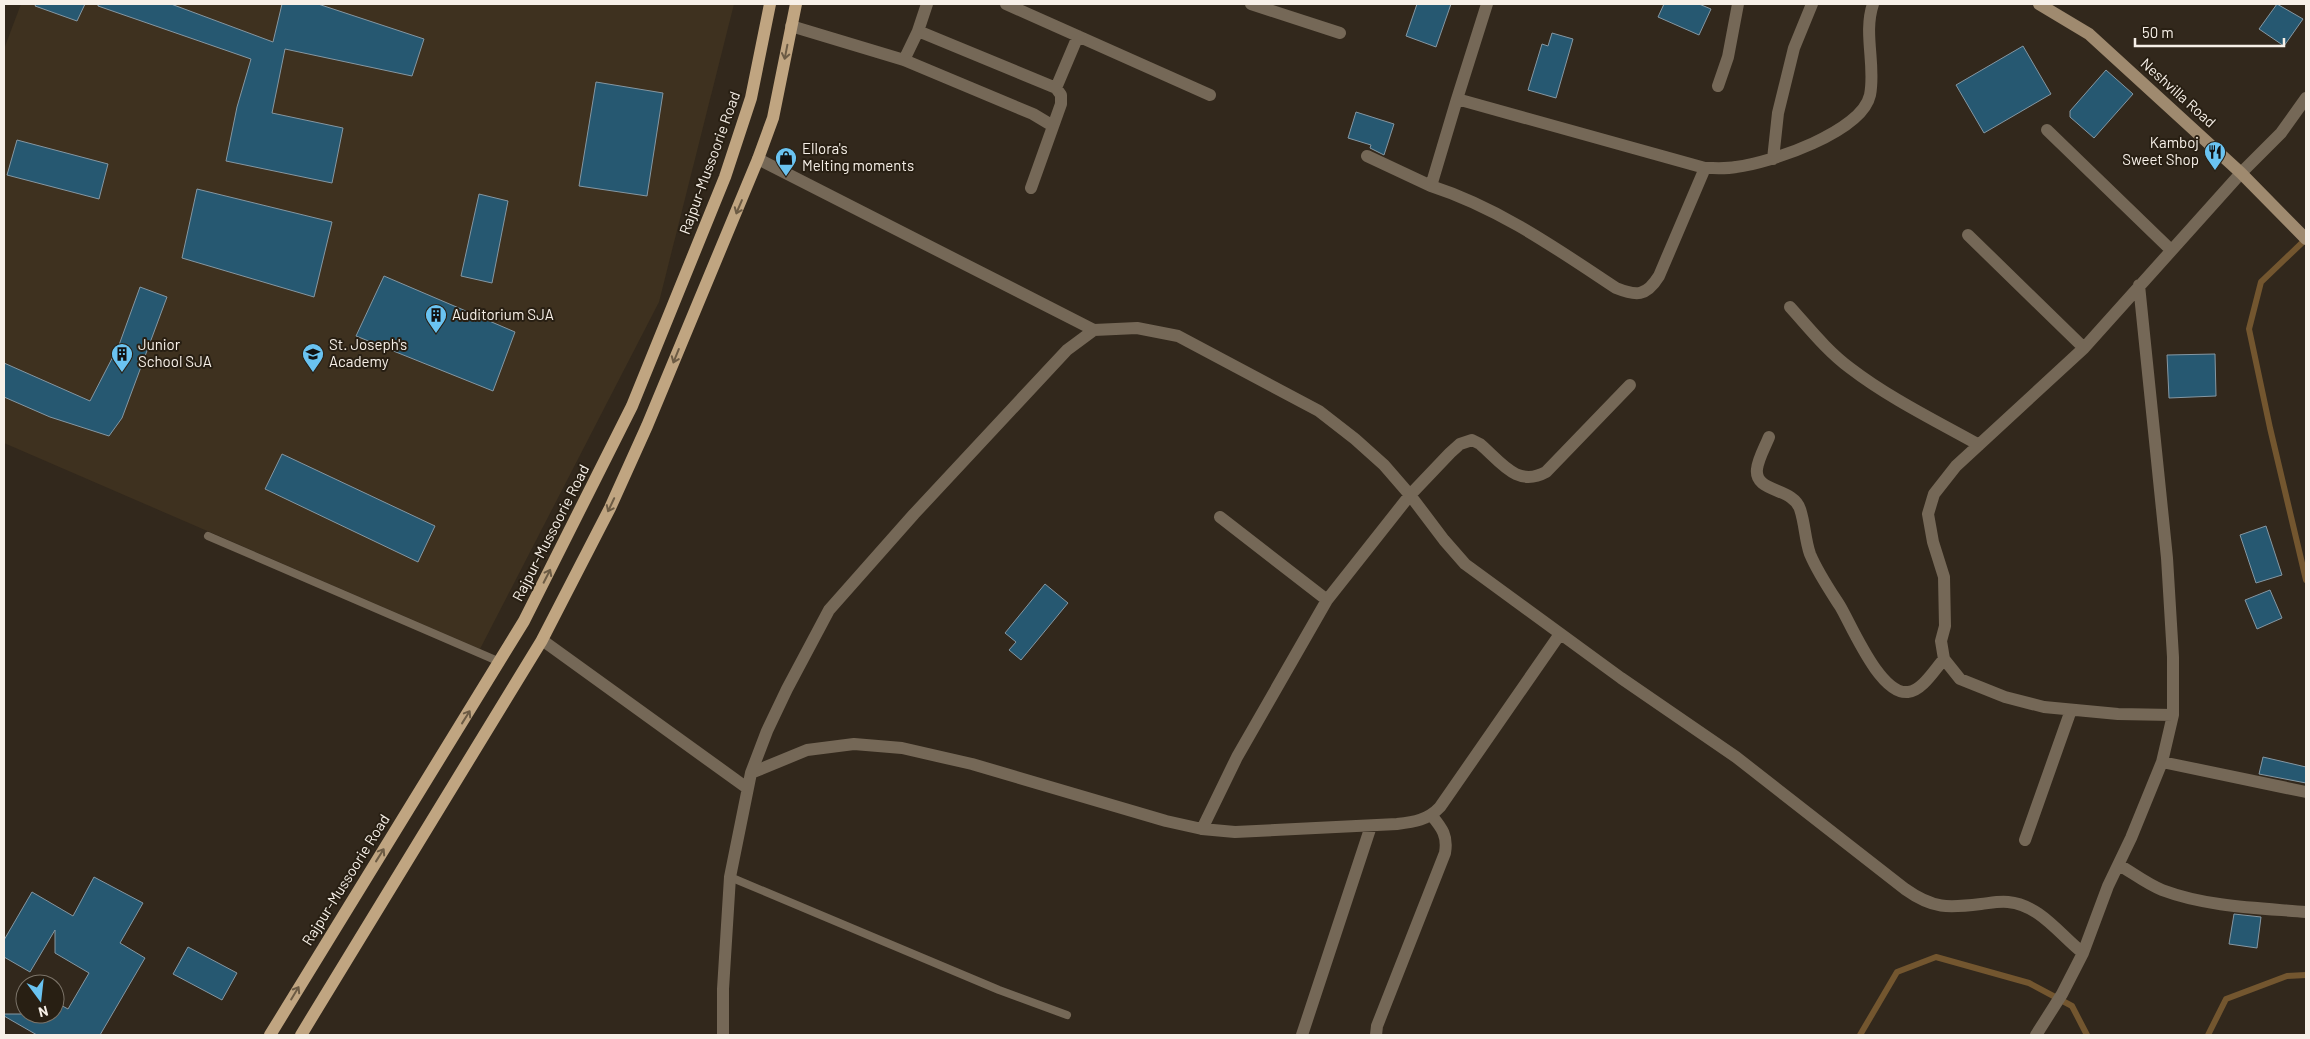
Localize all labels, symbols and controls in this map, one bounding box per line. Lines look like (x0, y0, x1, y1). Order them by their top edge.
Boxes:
scale bar (2135, 15, 2284, 47)
text: 50 m (2142, 23, 2174, 41)
one-way arrow (781, 43, 790, 59)
street label: Neshvilla Road (2137, 54, 2220, 131)
street label: Rajpur-Mussoorie Road (675, 89, 743, 237)
place label: Kamboj Sweet Shop (2122, 133, 2199, 168)
place label: Ellora's Melting moments (802, 139, 914, 174)
restaurant icon: Kamboj Sweet Shop (2203, 140, 2227, 171)
shop icon: Ellora's Melting moments (774, 146, 798, 177)
one-way arrow (734, 199, 744, 214)
building icon: Auditorium SJA (424, 303, 448, 334)
place label: Auditorium SJA (452, 305, 554, 323)
place label: Junior School SJA (138, 335, 212, 370)
place label: St. Joseph's Academy (329, 335, 407, 370)
building icon: Junior School SJA (110, 342, 134, 373)
school or university icon: St. Joseph's Academy (301, 342, 325, 373)
one-way arrow (671, 348, 681, 363)
street label: Rajpur-Mussoorie Road (508, 461, 592, 604)
one-way arrow (606, 497, 616, 512)
one-way arrow (542, 569, 552, 584)
one-way arrow (462, 711, 472, 725)
street label: Rajpur-Mussoorie Road (298, 811, 393, 948)
one-way arrow (376, 849, 386, 863)
north arrow (15, 974, 65, 1024)
one-way arrow (290, 987, 300, 1001)
text: N (37, 1003, 50, 1021)

